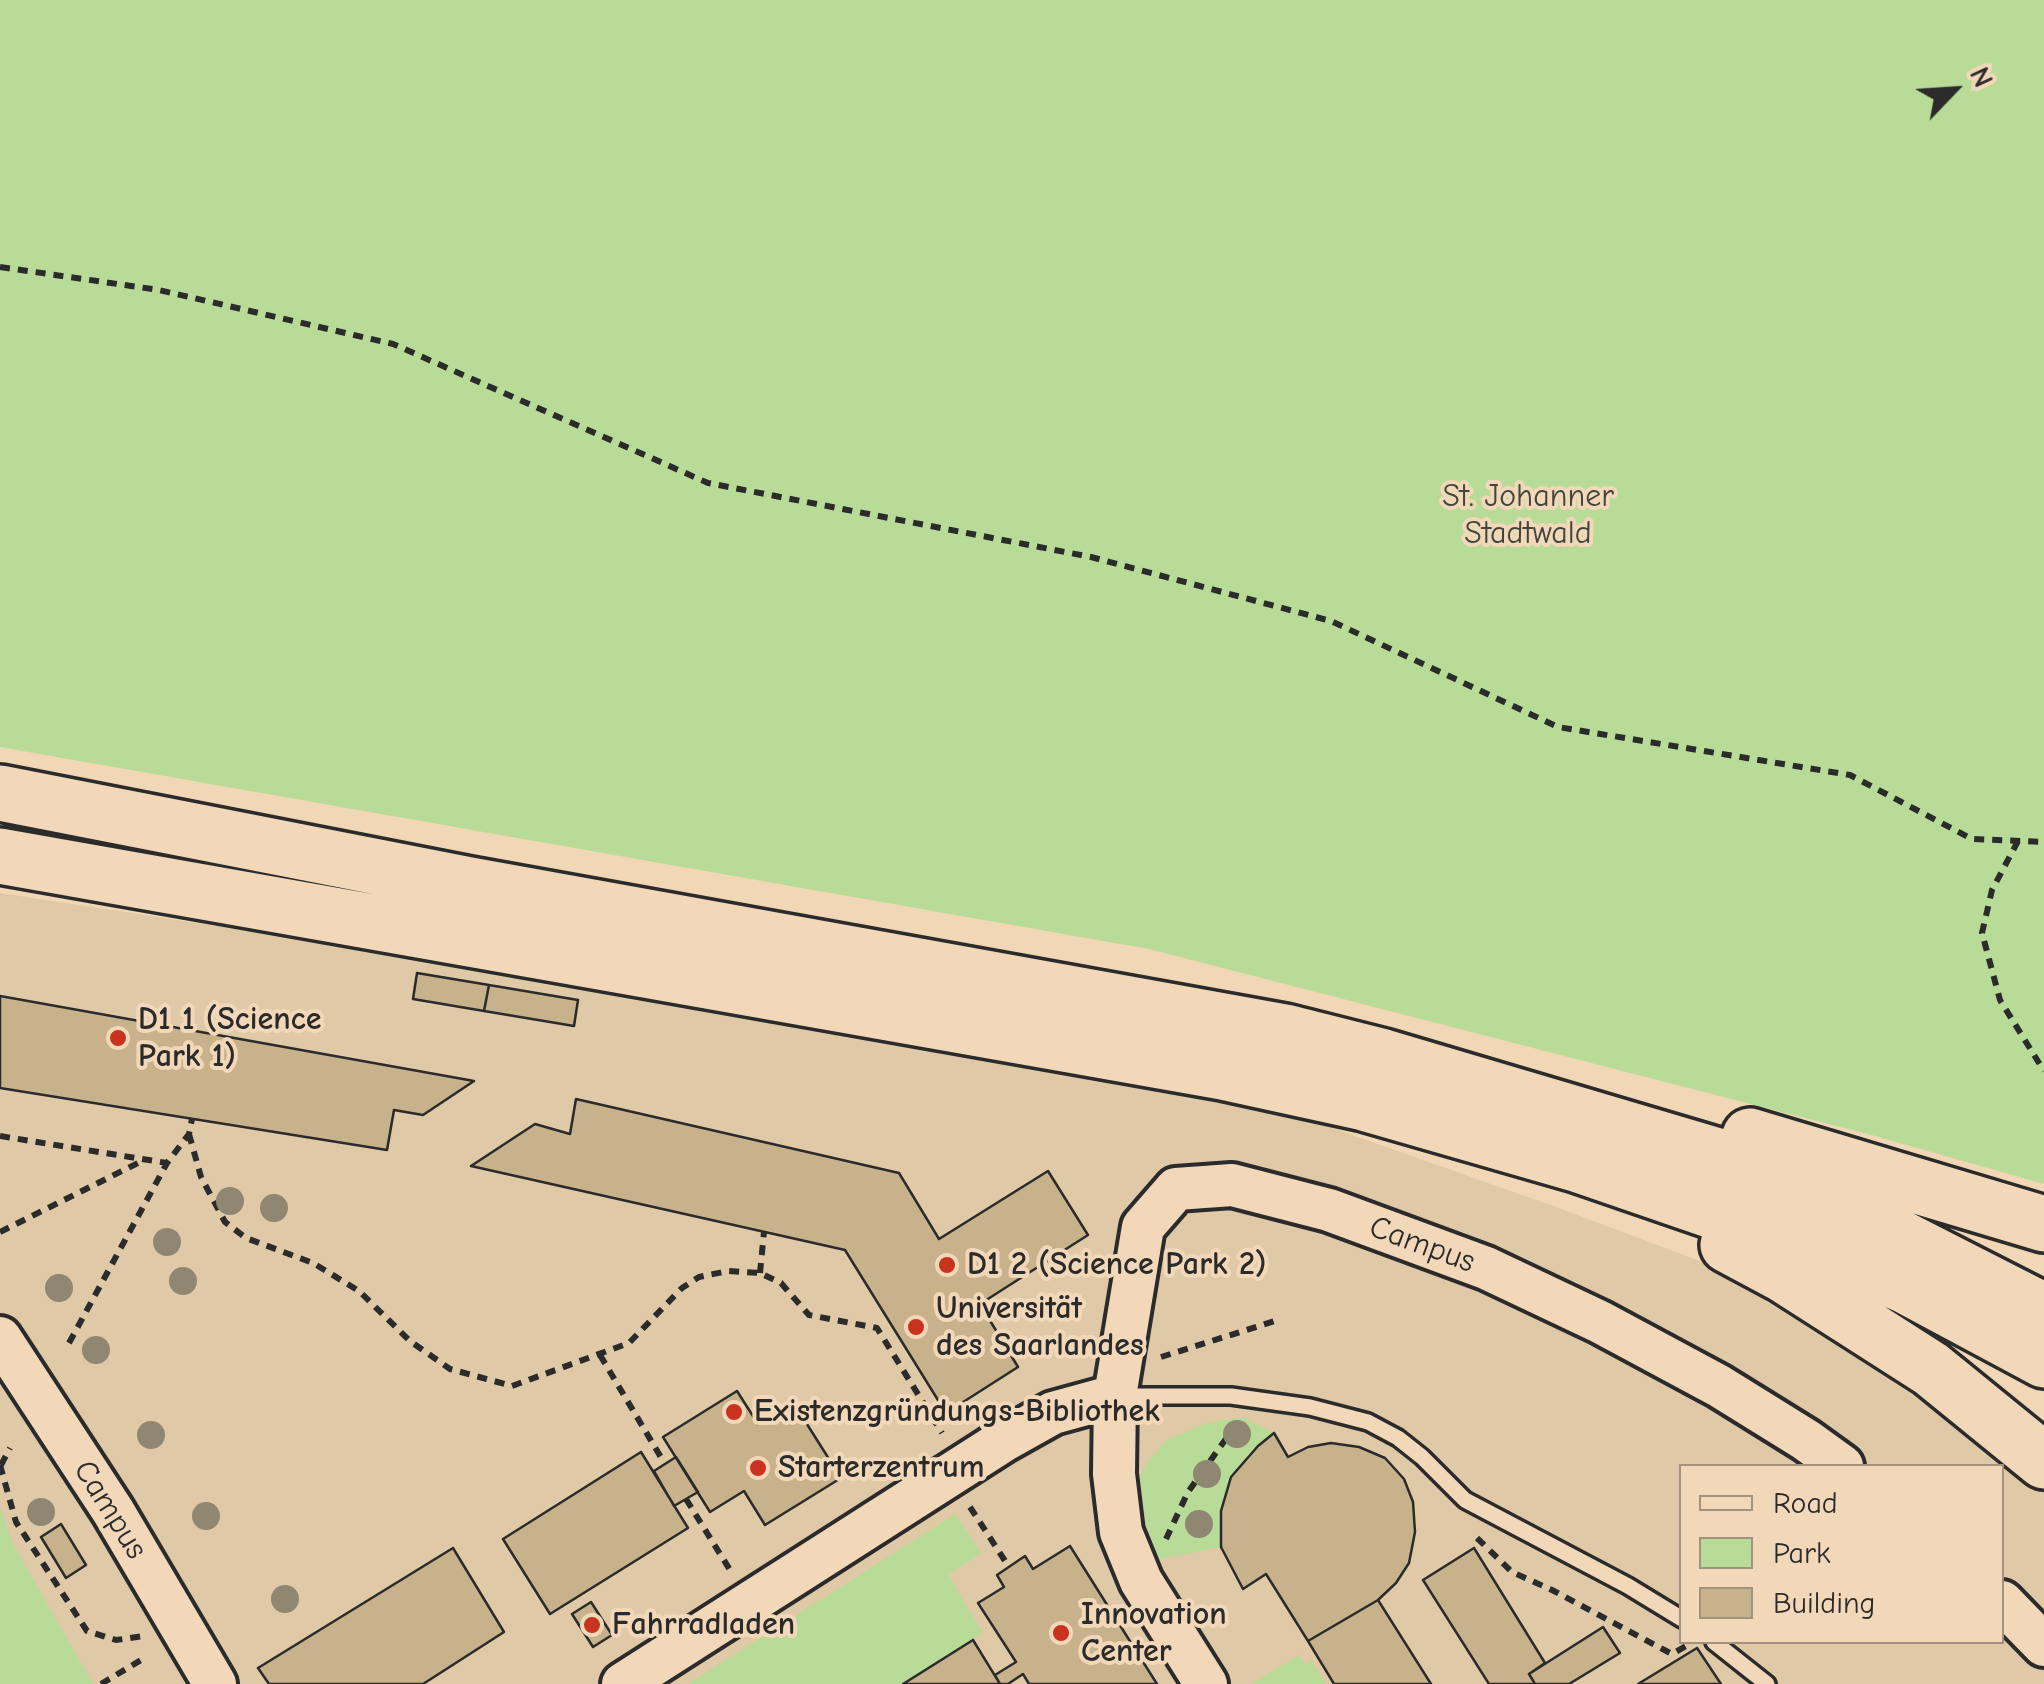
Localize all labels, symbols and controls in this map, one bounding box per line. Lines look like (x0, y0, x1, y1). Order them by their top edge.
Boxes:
north arrow (1904, 40, 2004, 140)
text: N (1963, 62, 2000, 92)
park label: St. Johanner Stadtwald (1442, 478, 1614, 553)
place label: D1 1 (Science Park 1) (138, 1001, 321, 1076)
marker: D1 1 (Science Park 1) (107, 1027, 129, 1049)
street label: Campus (1364, 1208, 1480, 1282)
place label: D1 2 (Science Park 2) (967, 1246, 1266, 1284)
marker: D1 2 (Science Park 2) (936, 1254, 958, 1276)
place label: Universität des Saarlandes (936, 1290, 1143, 1365)
marker: Universität des Saarlandes (905, 1316, 927, 1338)
place label: Existenzgründungs-Bibliothek (754, 1393, 1160, 1431)
marker: Existenzgründungs-Bibliothek (723, 1401, 745, 1423)
place label: Starterzentrum (778, 1449, 984, 1487)
street label: Campus (65, 1453, 155, 1567)
marker: Starterzentrum (747, 1457, 769, 1479)
legend (1679, 1464, 2004, 1644)
text: Road (1773, 1486, 1838, 1521)
text: Park (1773, 1536, 1830, 1571)
text: Building (1773, 1586, 1876, 1621)
place label: Innovation Center (1081, 1596, 1227, 1671)
place label: Fahrradladen (612, 1606, 795, 1644)
marker: Fahrradladen (581, 1614, 603, 1636)
marker: Innovation Center (1050, 1622, 1072, 1644)

